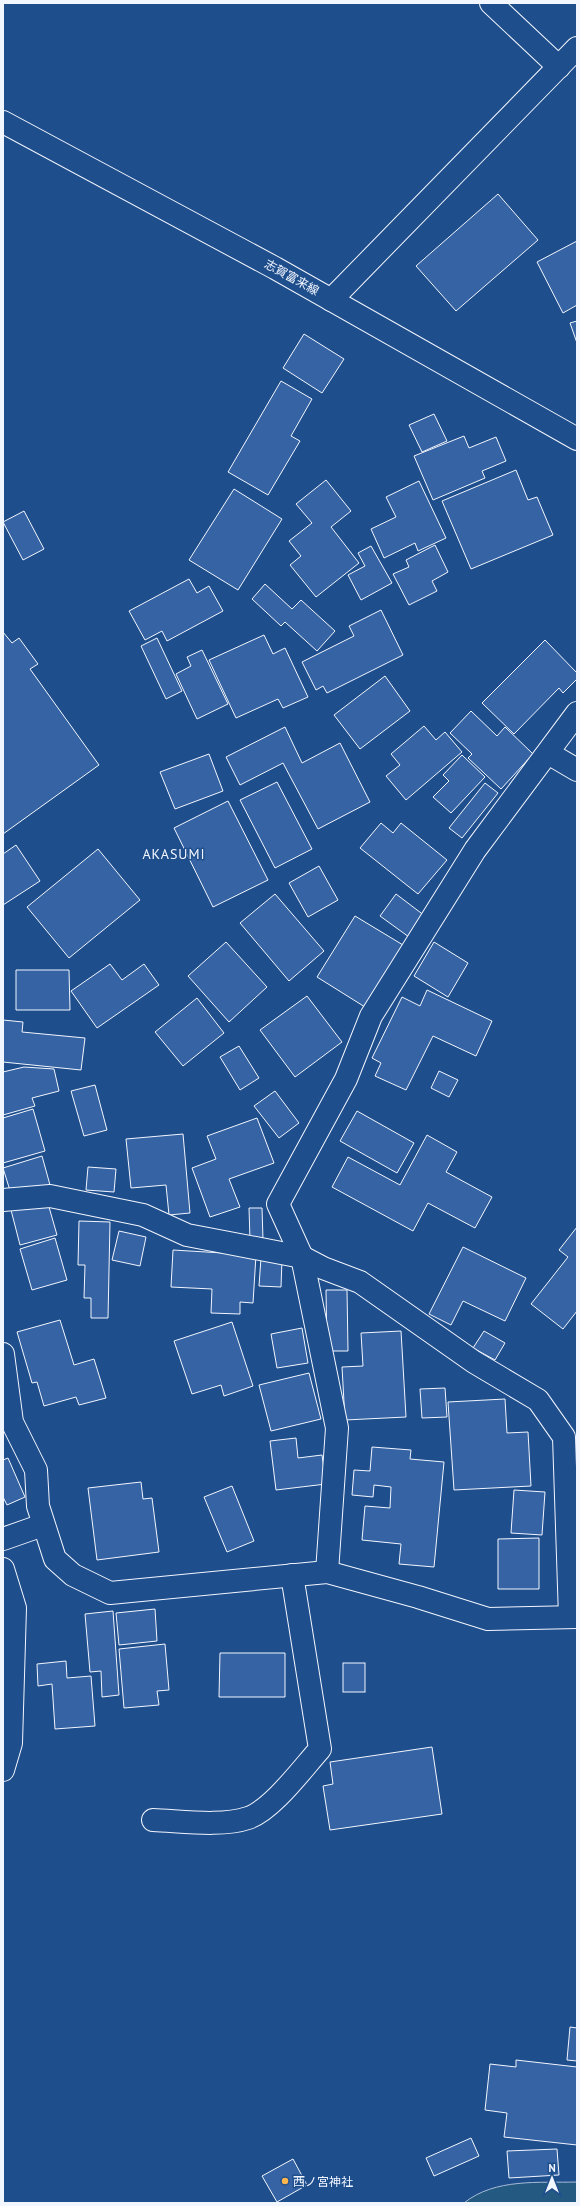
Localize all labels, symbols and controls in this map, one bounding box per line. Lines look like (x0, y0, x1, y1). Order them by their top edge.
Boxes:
street label: 志賀富来線 (262, 256, 322, 298)
district label: AKASUMI (142, 845, 206, 863)
north arrow (532, 2158, 572, 2198)
text: N (548, 2161, 556, 2175)
place label: 西ノ宮神社 (293, 2174, 353, 2189)
marker: 西ノ宮神社 (280, 2176, 290, 2186)

